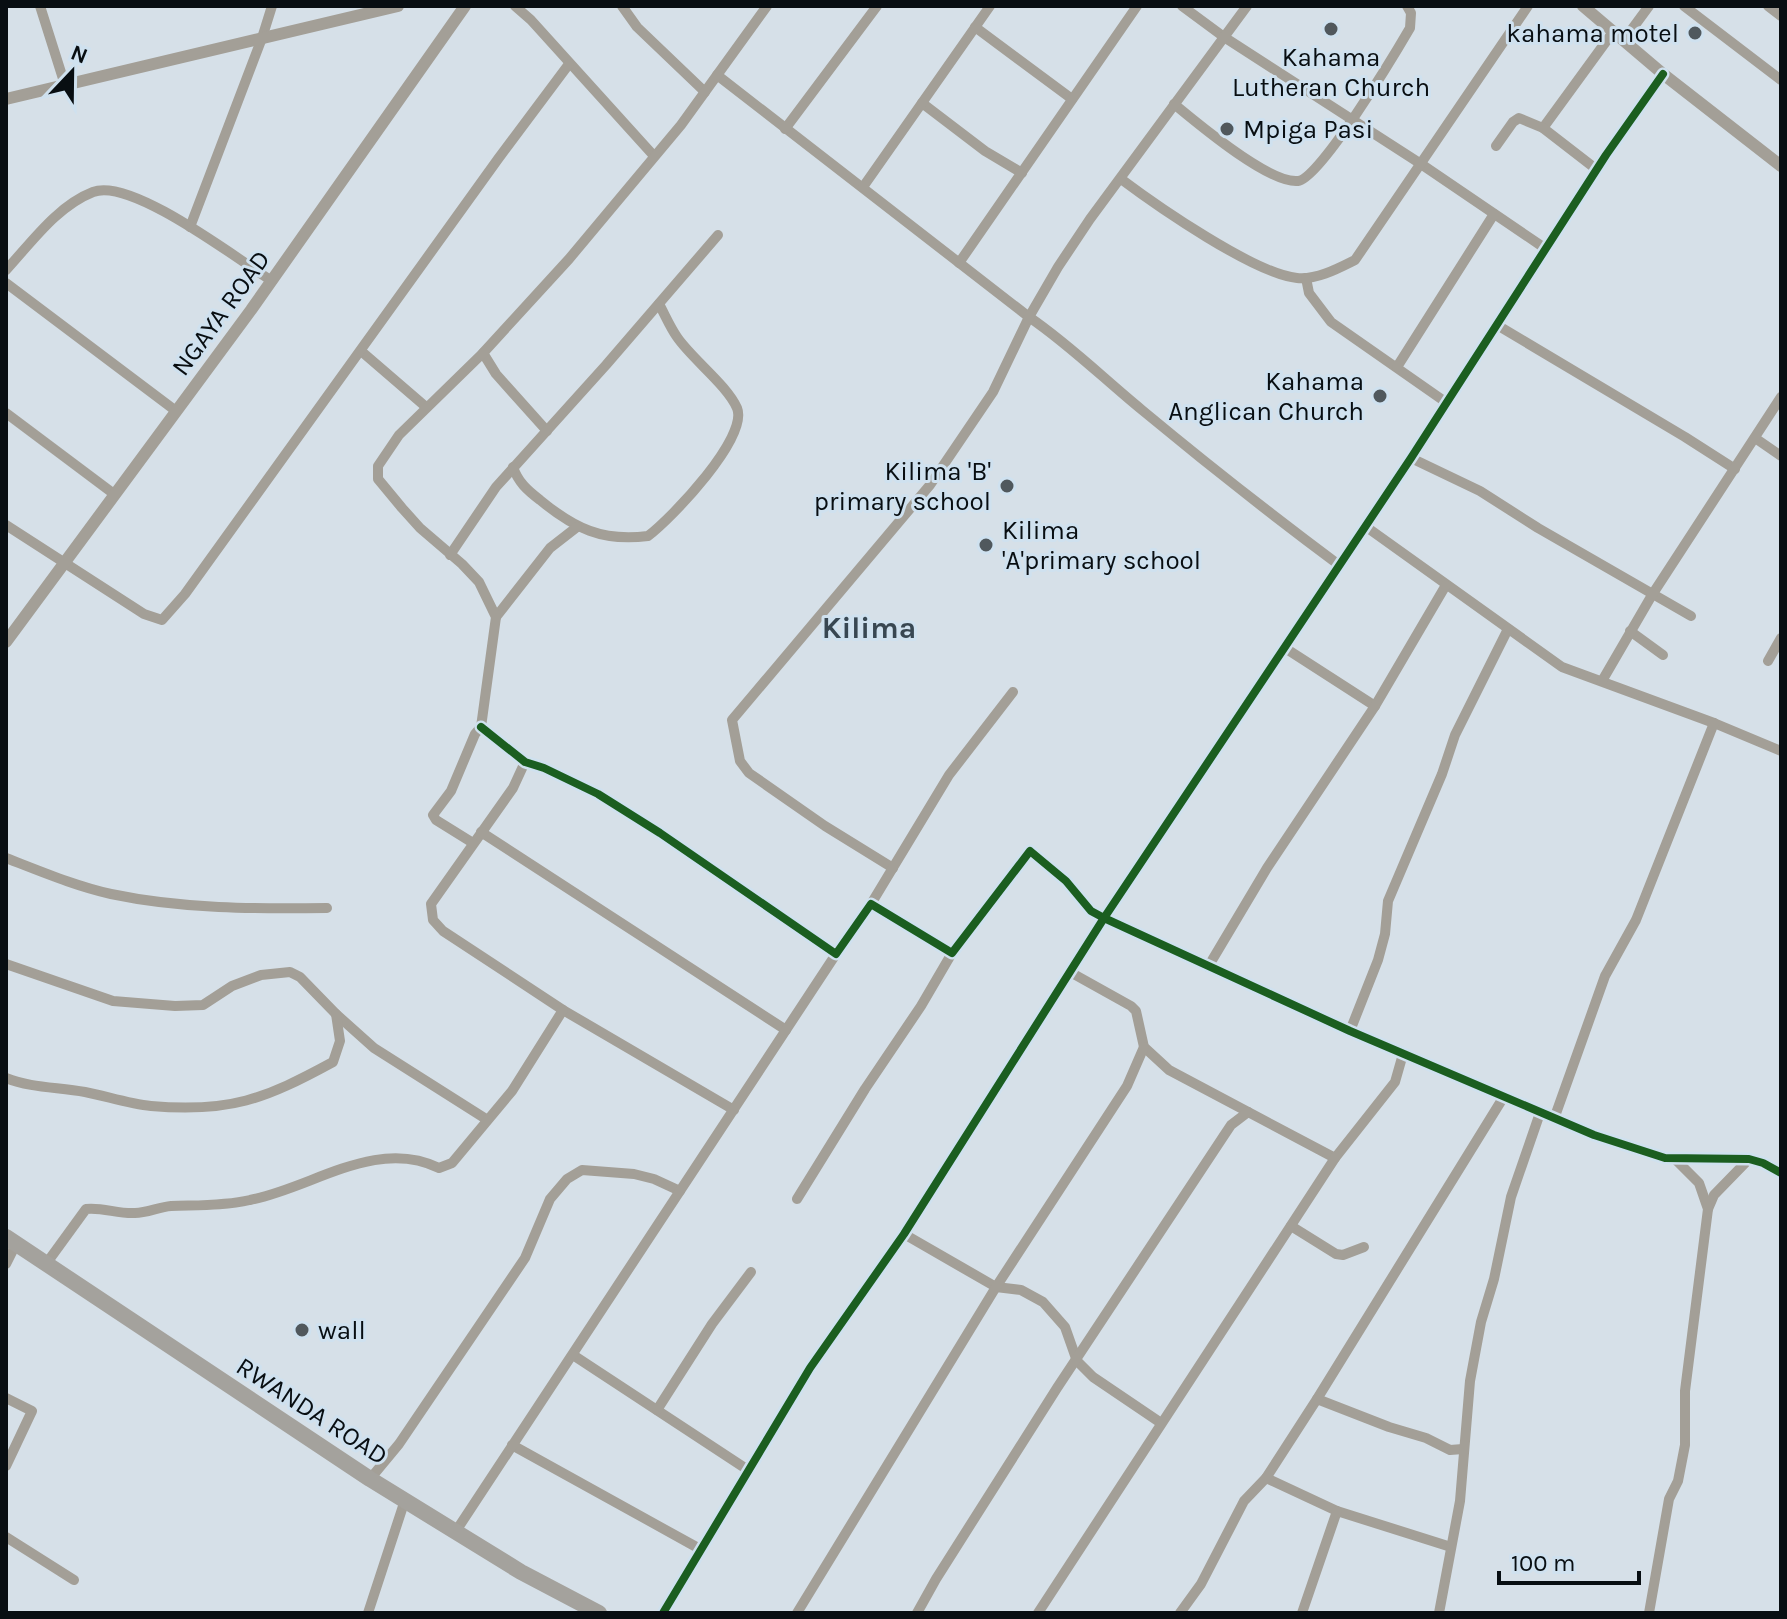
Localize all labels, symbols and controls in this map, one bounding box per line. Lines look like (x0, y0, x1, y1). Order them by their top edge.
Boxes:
place label: kahama motel (1506, 18, 1679, 49)
marker: Kahama Lutheran Church (1322, 20, 1340, 38)
marker: kahama motel (1686, 24, 1704, 42)
north arrow (32, 32, 112, 112)
text: N (67, 39, 91, 69)
place label: Kahama Lutheran Church (1232, 42, 1430, 103)
place label: Mpiga Pasi (1243, 114, 1373, 145)
marker: Mpiga Pasi (1218, 120, 1236, 138)
street label: NGAYA ROAD (165, 244, 277, 382)
place label: Kahama Anglican Church (1168, 366, 1364, 427)
marker: Kahama Anglican Church (1371, 387, 1389, 405)
place label: Kilima 'B' primary school (814, 456, 991, 517)
marker: Kilima 'B' primary school (998, 477, 1016, 495)
place label: Kilima 'A'primary school (1002, 515, 1201, 576)
marker: Kilima 'A'primary school (977, 536, 995, 554)
district label: Kilima (822, 610, 916, 646)
place label: wall (318, 1315, 366, 1346)
marker: wall (293, 1321, 311, 1339)
street label: RWANDA ROAD (231, 1351, 393, 1471)
scale bar (1499, 1535, 1639, 1585)
text: 100 m (1511, 1549, 1576, 1577)

